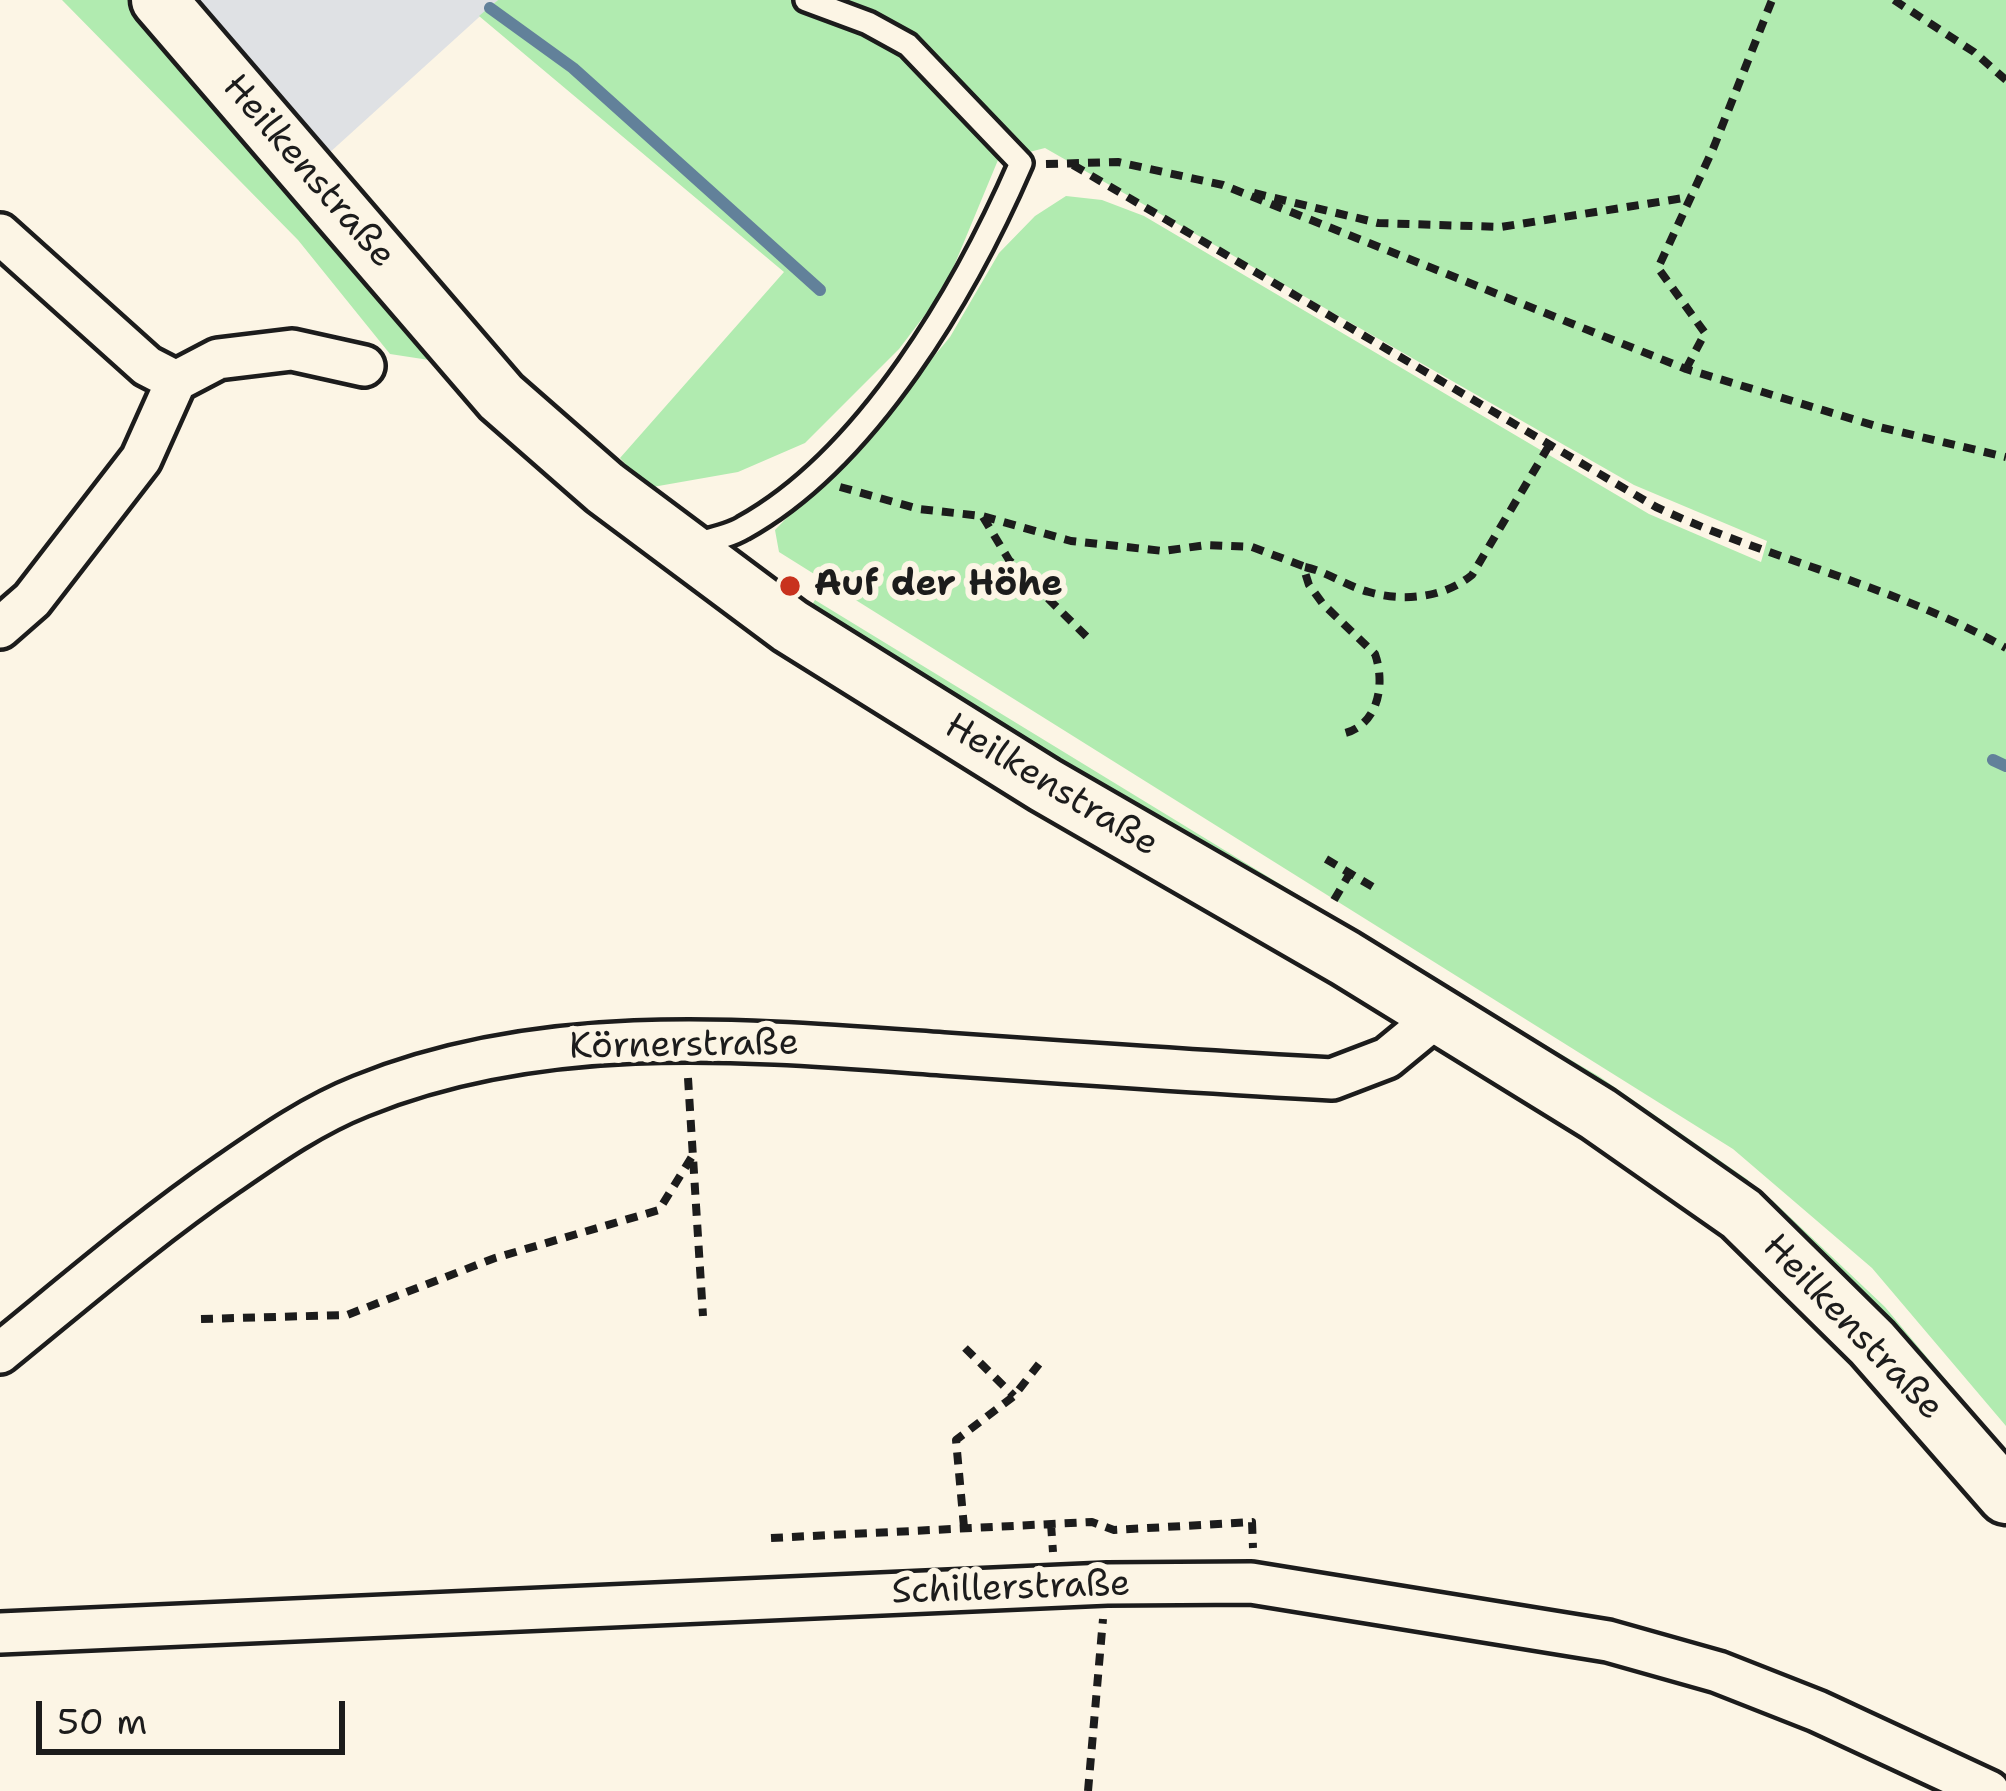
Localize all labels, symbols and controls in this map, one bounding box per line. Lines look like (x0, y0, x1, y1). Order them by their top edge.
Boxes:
street label: Heilkenstraße (213, 67, 403, 277)
place label: Auf der Höhe (814, 564, 1063, 608)
marker: Auf der Höhe (777, 573, 803, 599)
street label: Heilkenstraße (936, 705, 1166, 867)
street label: Körnerstraße (569, 1022, 799, 1070)
street label: Heilkenstraße (1753, 1226, 1951, 1430)
street label: Schillerstraße (891, 1563, 1131, 1615)
scale bar (42, 1677, 351, 1751)
text: 50 m (57, 1697, 147, 1746)

